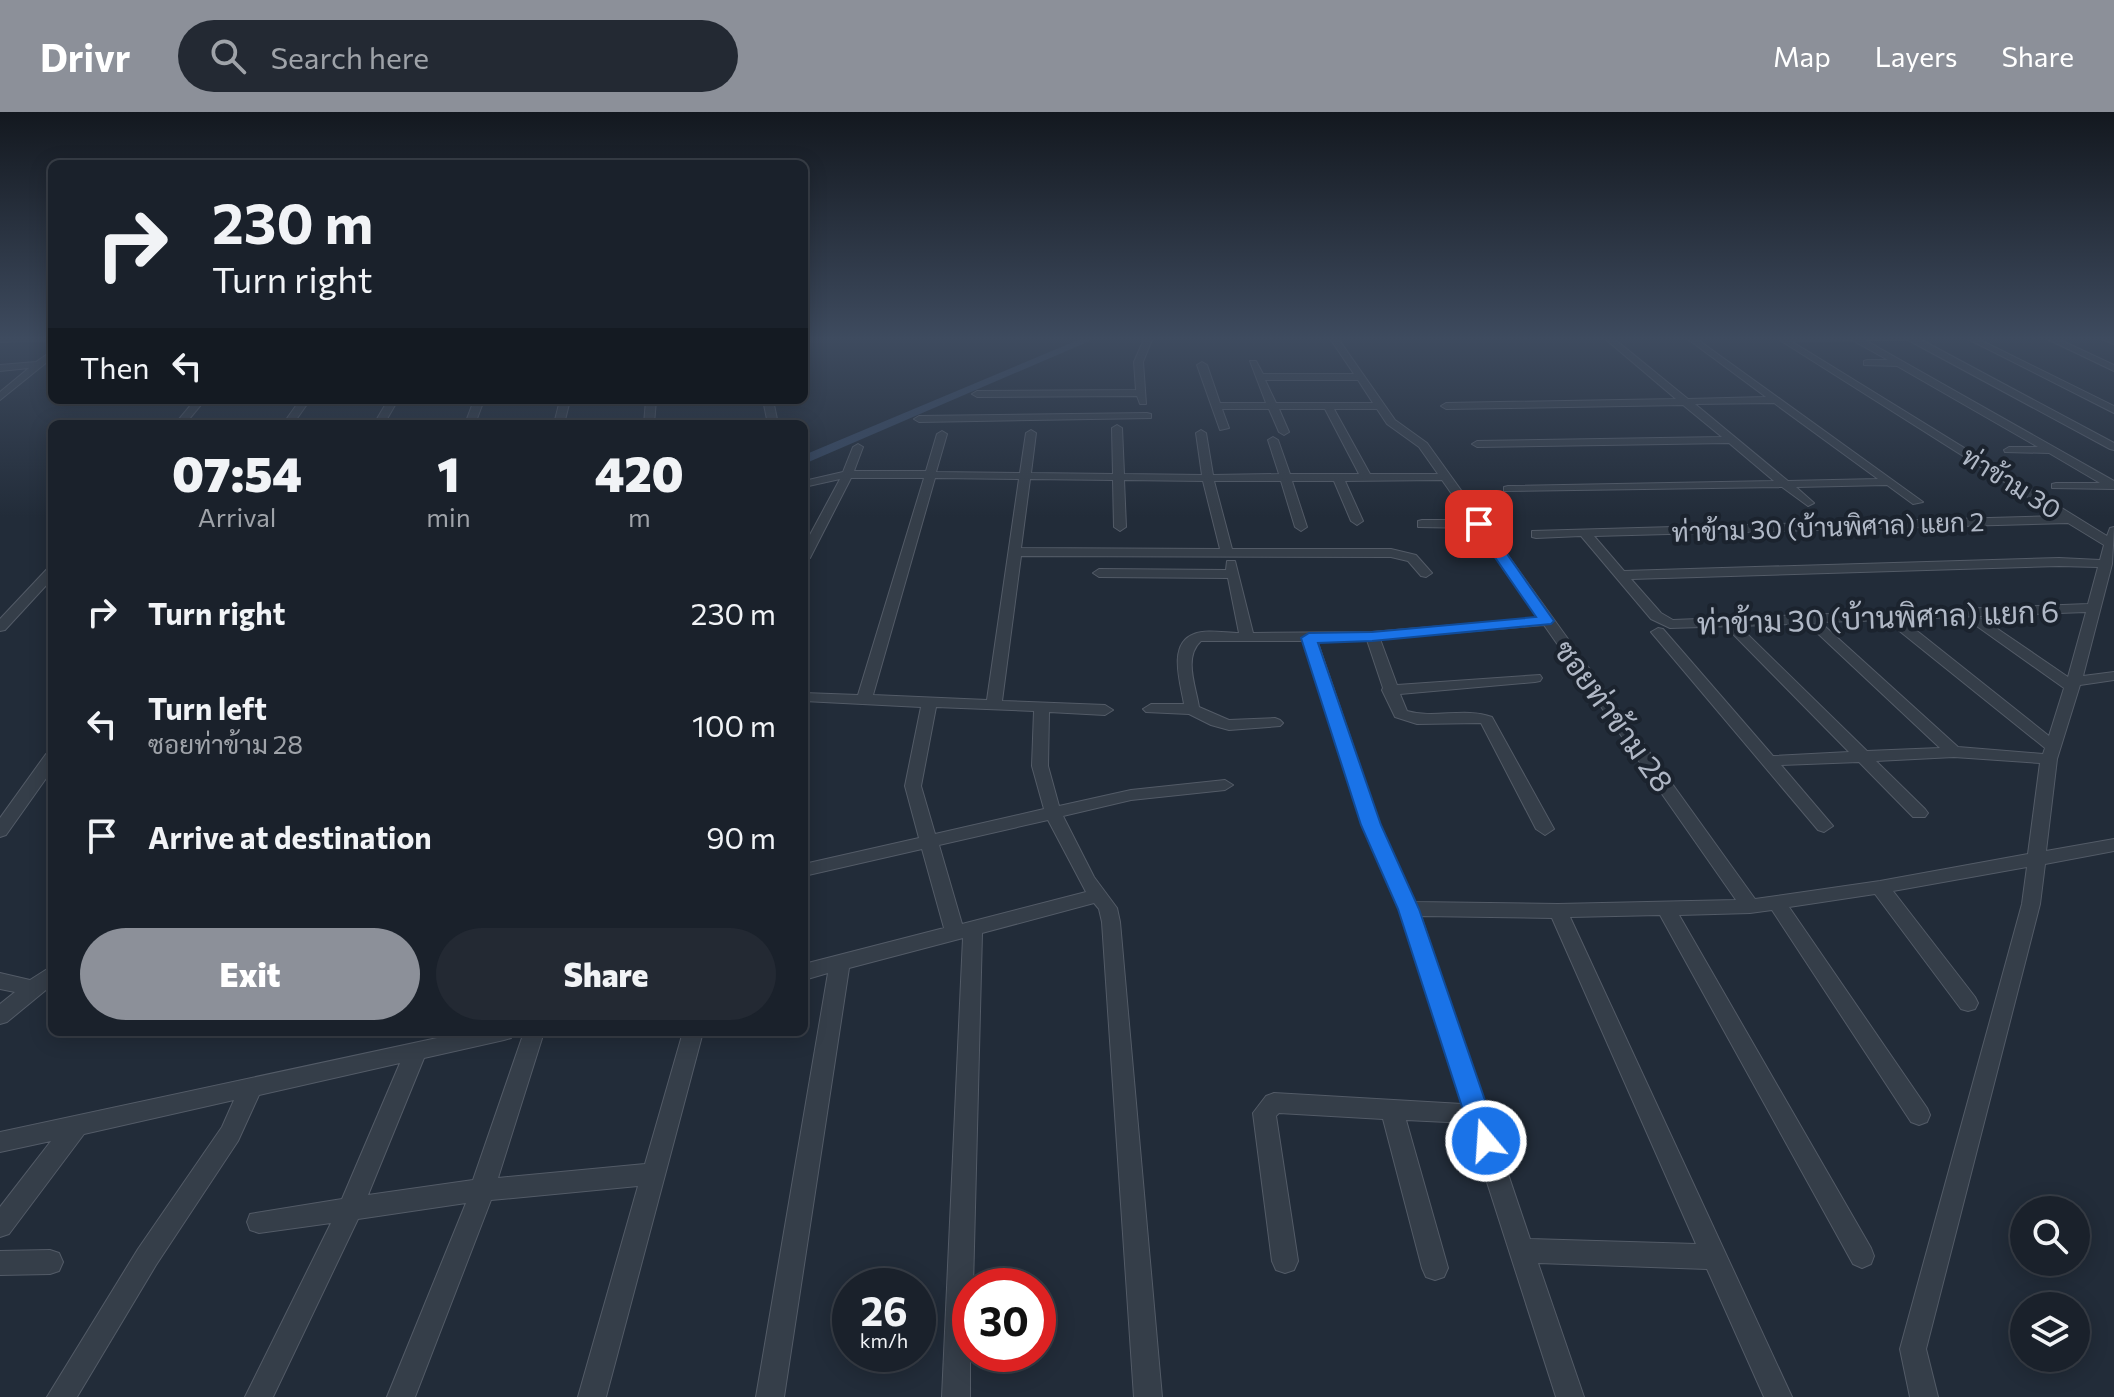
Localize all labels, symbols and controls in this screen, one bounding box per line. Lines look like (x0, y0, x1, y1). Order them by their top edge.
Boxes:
search box (178, 20, 738, 92)
text: Drivr (40, 33, 130, 80)
icon: search (206, 34, 250, 78)
text: Search here (270, 38, 429, 75)
text: Map (1773, 39, 1831, 73)
text: Layers (1875, 39, 1957, 73)
text: Share (2001, 39, 2074, 73)
text: 230 m (212, 187, 373, 256)
icon: right (80, 192, 184, 296)
text: Turn right (212, 256, 373, 300)
icon: left (165, 344, 209, 388)
text: Then (80, 348, 149, 385)
street label: ท่าข้าม 30 (1957, 440, 2067, 524)
text: 07:54 (172, 443, 302, 502)
text: 1 (437, 443, 460, 502)
text: 420 (595, 443, 684, 502)
pin (1445, 490, 1513, 558)
text: Arrival (198, 501, 276, 532)
text: min (426, 501, 471, 532)
text: m (628, 501, 651, 532)
icon: arrive (1457, 502, 1501, 546)
street label: ท่าข้าม 30 (บ้านพิศาล) แยก 2 (1671, 505, 1985, 547)
icon: right (80, 590, 124, 634)
street label: ท่าข้าม 30 (บ้านพิศาล) แยก 6 (1696, 591, 2060, 641)
text: Turn right (148, 594, 285, 631)
text: 230 m (691, 594, 776, 631)
street label: ซอยท่าข้าม 28 (1547, 632, 1683, 798)
text: Turn left (148, 689, 267, 726)
icon: left (80, 702, 124, 746)
text: 100 m (692, 706, 776, 743)
text: ซอยท่าข้าม 28 (148, 728, 303, 759)
icon: arrive (80, 814, 124, 858)
text: Arrive at destination (148, 818, 432, 855)
text: 90 m (706, 818, 776, 855)
button: Exit (80, 928, 420, 1020)
button: Share (436, 928, 776, 1020)
position arrow (1444, 1099, 1528, 1183)
map controls (2010, 1196, 2090, 1372)
button: search (2010, 1196, 2090, 1276)
speed limit sign: 30 (952, 1268, 1056, 1372)
text: 26 (860, 1285, 908, 1334)
button: layers (2010, 1292, 2090, 1372)
text: km/h (860, 1328, 908, 1352)

